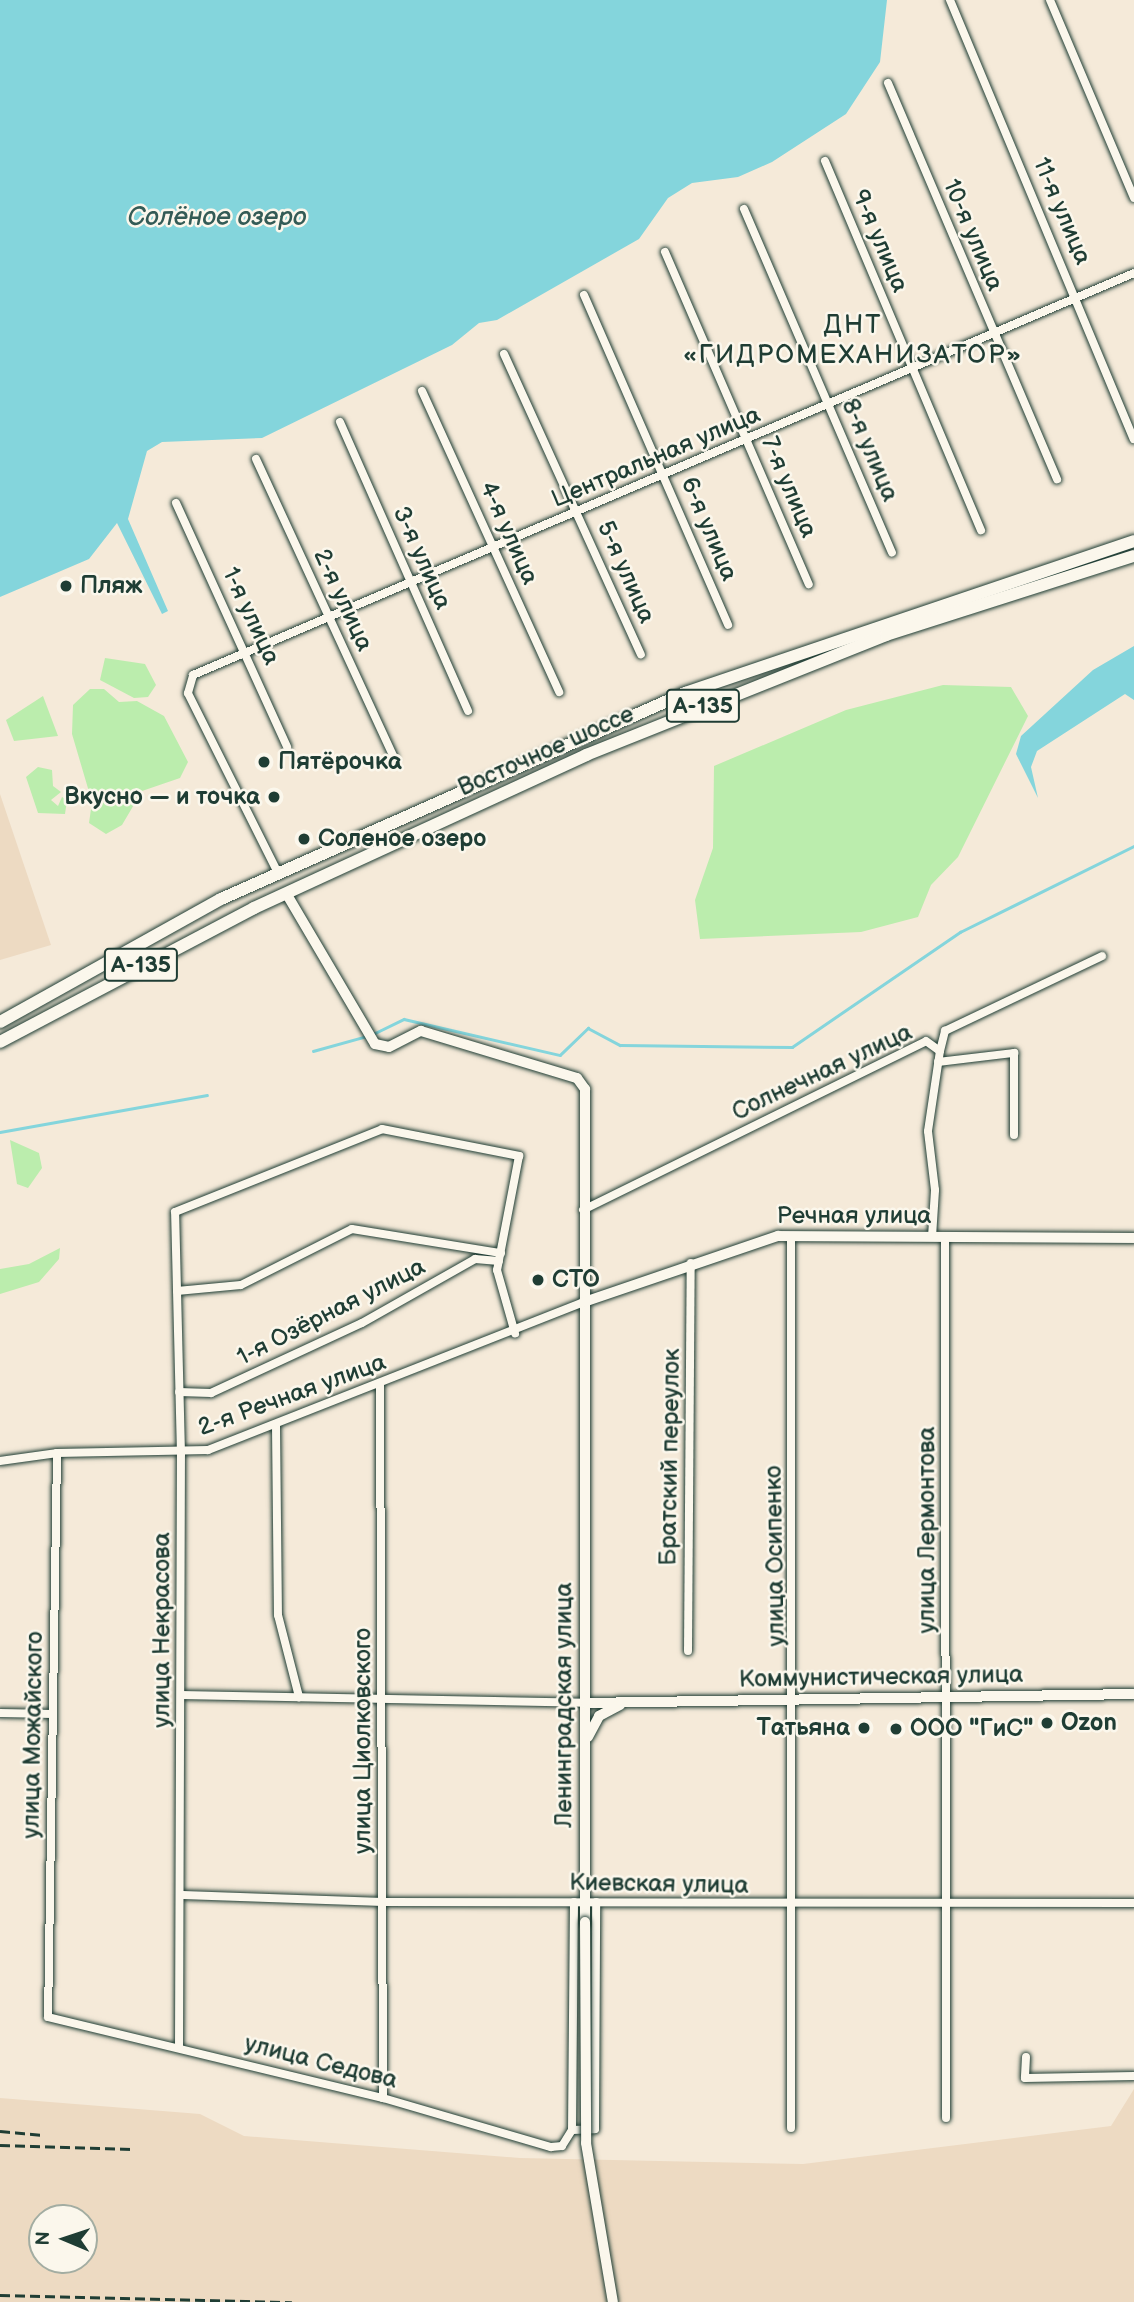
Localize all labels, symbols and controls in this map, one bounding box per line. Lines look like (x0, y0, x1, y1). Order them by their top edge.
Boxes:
street label: 11-я улица (1027, 153, 1097, 269)
street label: 10-я улица (937, 175, 1009, 295)
street label: 9-я улица (845, 185, 915, 297)
water label: Солёное озеро (128, 202, 306, 234)
district label: ДНТ «ГИДРОМЕХАНИЗАТОР» (685, 310, 1021, 372)
street label: 8-я улица (835, 394, 905, 506)
street label: Центральная улица (547, 400, 765, 514)
street label: 7-я улица (755, 432, 823, 542)
street label: 6-я улица (674, 473, 744, 585)
street label: 4-я улица (474, 477, 544, 589)
street label: 3-я улица (387, 502, 457, 614)
street label: 5-я улица (591, 516, 661, 628)
street label: 2-я улица (307, 544, 379, 656)
street label: 1-я улица (216, 563, 286, 669)
place label: Пляж (80, 572, 142, 600)
marker: Пляж (58, 578, 74, 594)
road number: А-135 (664, 686, 742, 726)
street label: Восточное шоссе (454, 699, 638, 803)
place label: Пятёрочка (278, 748, 402, 776)
marker: Пятёрочка (256, 754, 272, 770)
place label: Вкусно — и точка (64, 783, 260, 811)
marker: Вкусно — и точка (266, 789, 282, 805)
place label: Соленое озеро (318, 825, 486, 853)
marker: Соленое озеро (296, 831, 312, 847)
road number: А-135 (102, 946, 180, 984)
street label: Солнечная улица (727, 1018, 917, 1126)
street label: Речная улица (777, 1202, 931, 1230)
street label: 1-я Озёрная улица (232, 1252, 430, 1372)
place label: СТО (552, 1266, 600, 1294)
marker: СТО (530, 1272, 546, 1288)
street label: 2-я Речная улица (194, 1348, 390, 1442)
street label: Братский переулок (654, 1348, 686, 1566)
street label: улица Лермонтова (913, 1427, 941, 1633)
street label: улица Осипенко (759, 1465, 791, 1647)
street label: улица Некрасова (148, 1532, 176, 1728)
street label: Ленинградская улица (550, 1582, 578, 1828)
street label: улица Циолковского (349, 1628, 377, 1854)
street label: улица Можайского (17, 1631, 49, 1839)
street label: Коммунистическая улица (739, 1660, 1023, 1694)
place label: Ozon (1061, 1709, 1117, 1737)
place label: Татьяна (757, 1714, 850, 1742)
place label: ООО "ГиС" (910, 1715, 1033, 1743)
marker: Ozon (1039, 1715, 1055, 1731)
marker: Татьяна (856, 1720, 872, 1736)
marker: ООО "ГиС" (888, 1721, 904, 1737)
street label: Киевская улица (569, 1868, 749, 1900)
street label: улица Седова (242, 2029, 400, 2095)
north arrow (28, 2204, 98, 2274)
text: N (32, 2231, 55, 2246)

